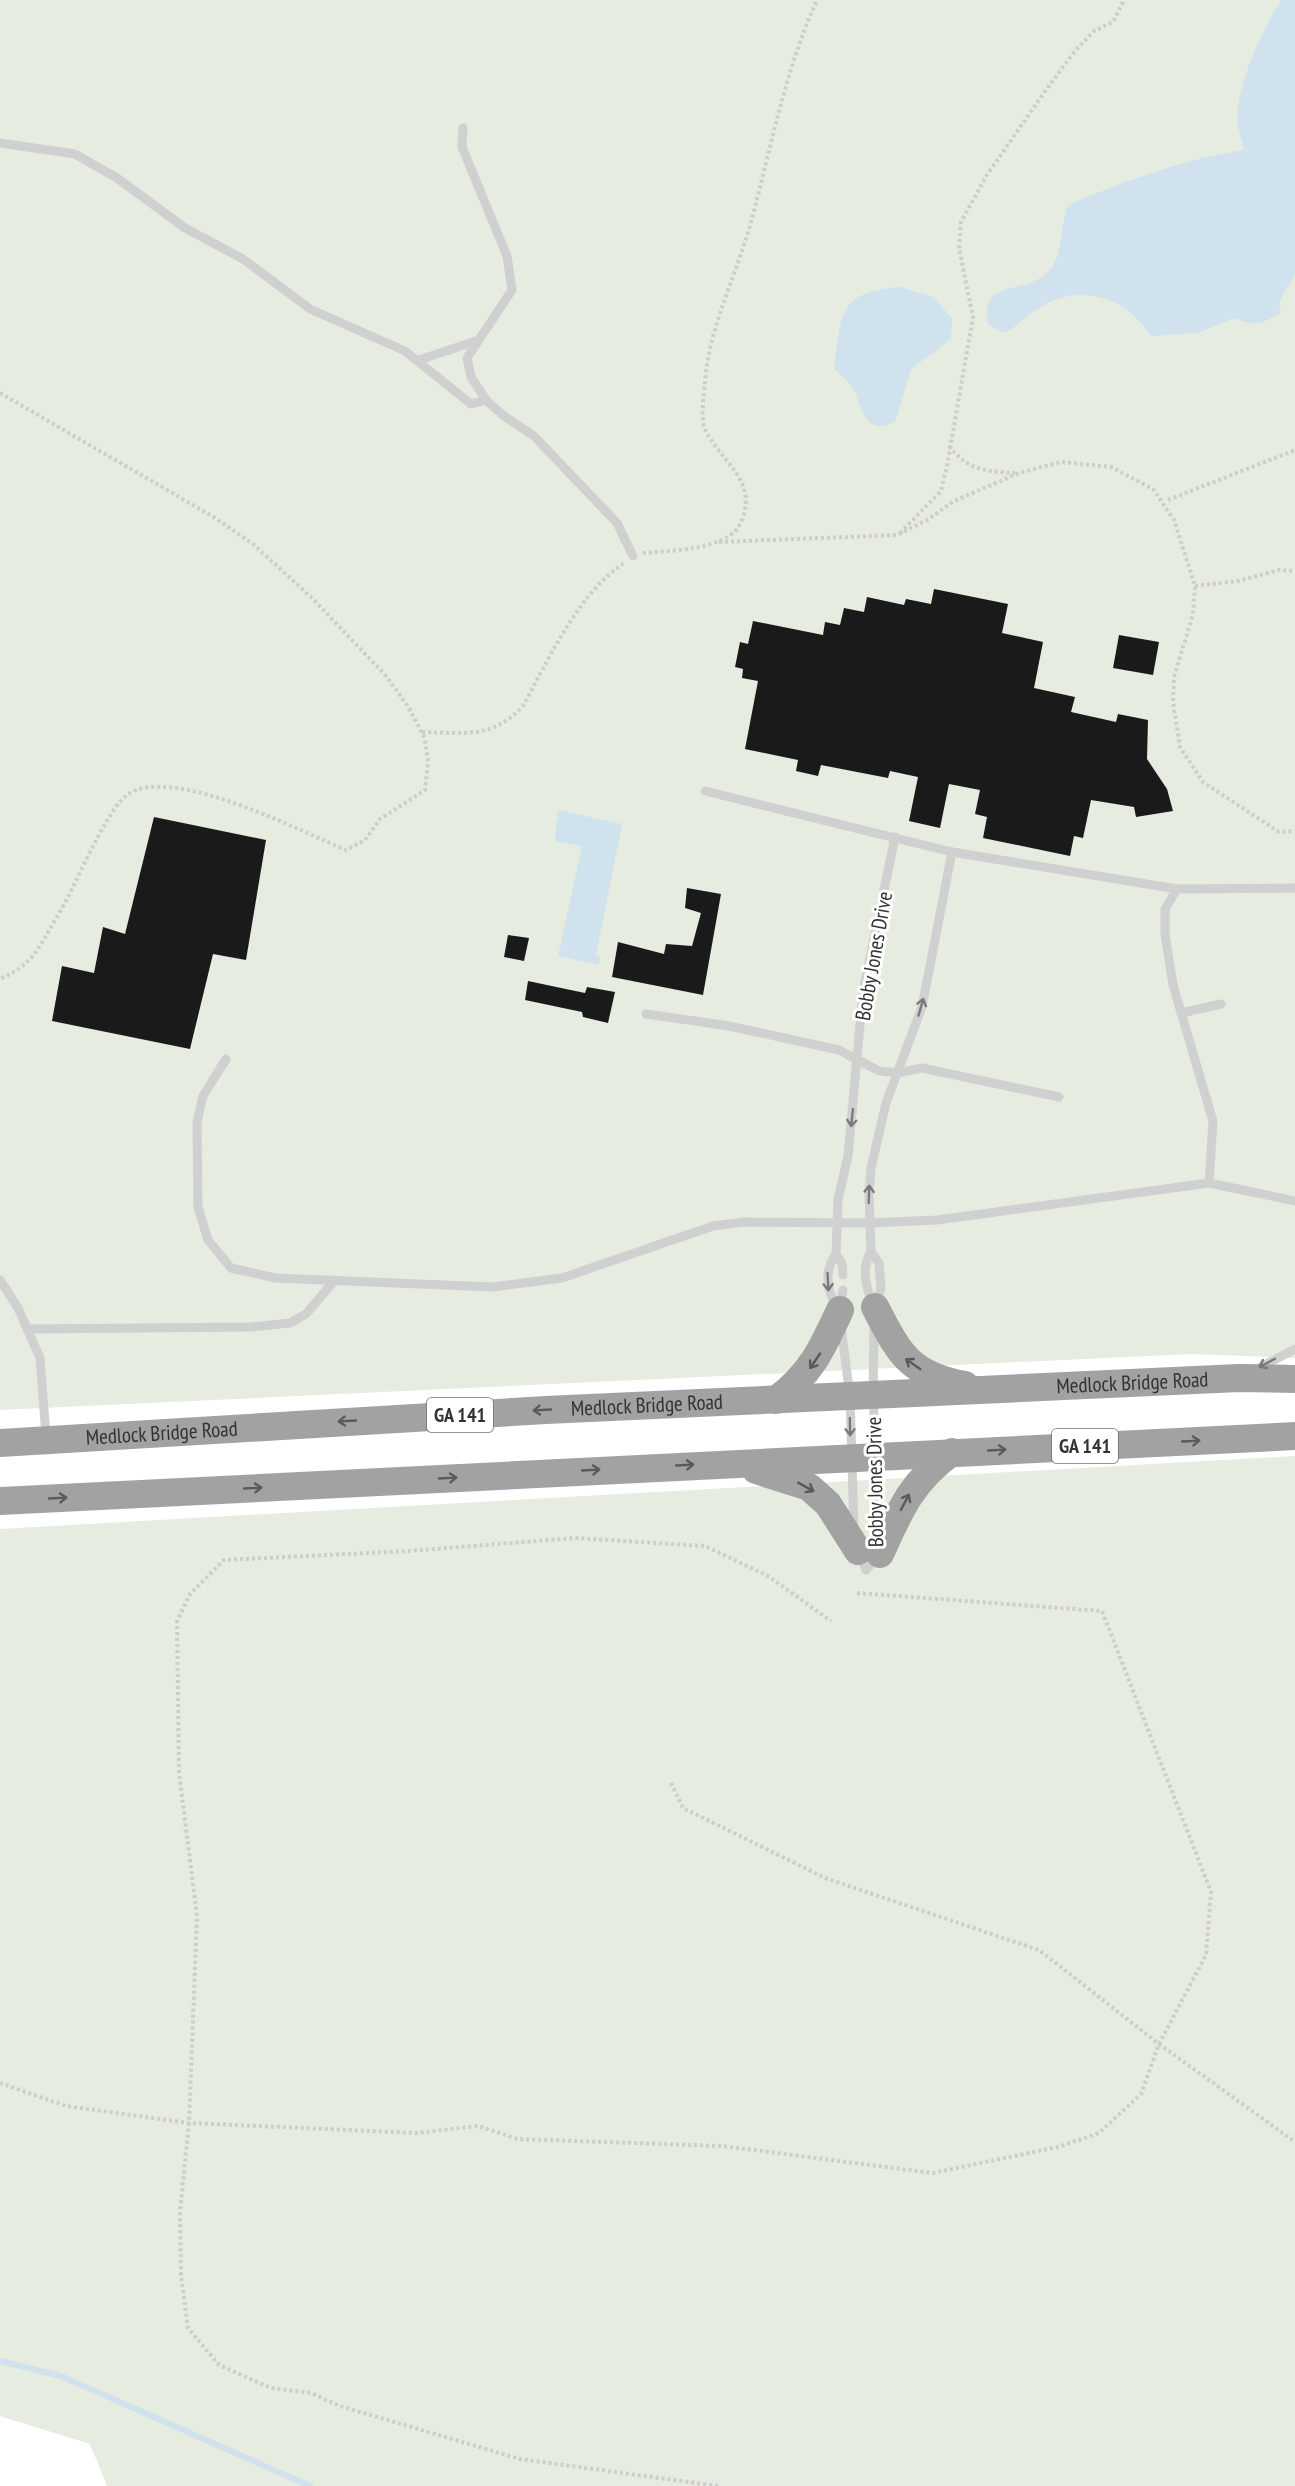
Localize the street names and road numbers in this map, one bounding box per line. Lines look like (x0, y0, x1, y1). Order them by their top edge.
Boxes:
street label: Bobby Jones Drive (849, 889, 898, 1022)
street label: Medlock Bridge Road (1056, 1365, 1209, 1399)
street label: Medlock Bridge Road (570, 1388, 723, 1422)
road number: GA 141 (427, 1398, 493, 1432)
street label: Medlock Bridge Road (85, 1415, 238, 1451)
street label: Bobby Jones Drive (860, 1417, 889, 1547)
road number: GA 141 (1052, 1429, 1118, 1463)

